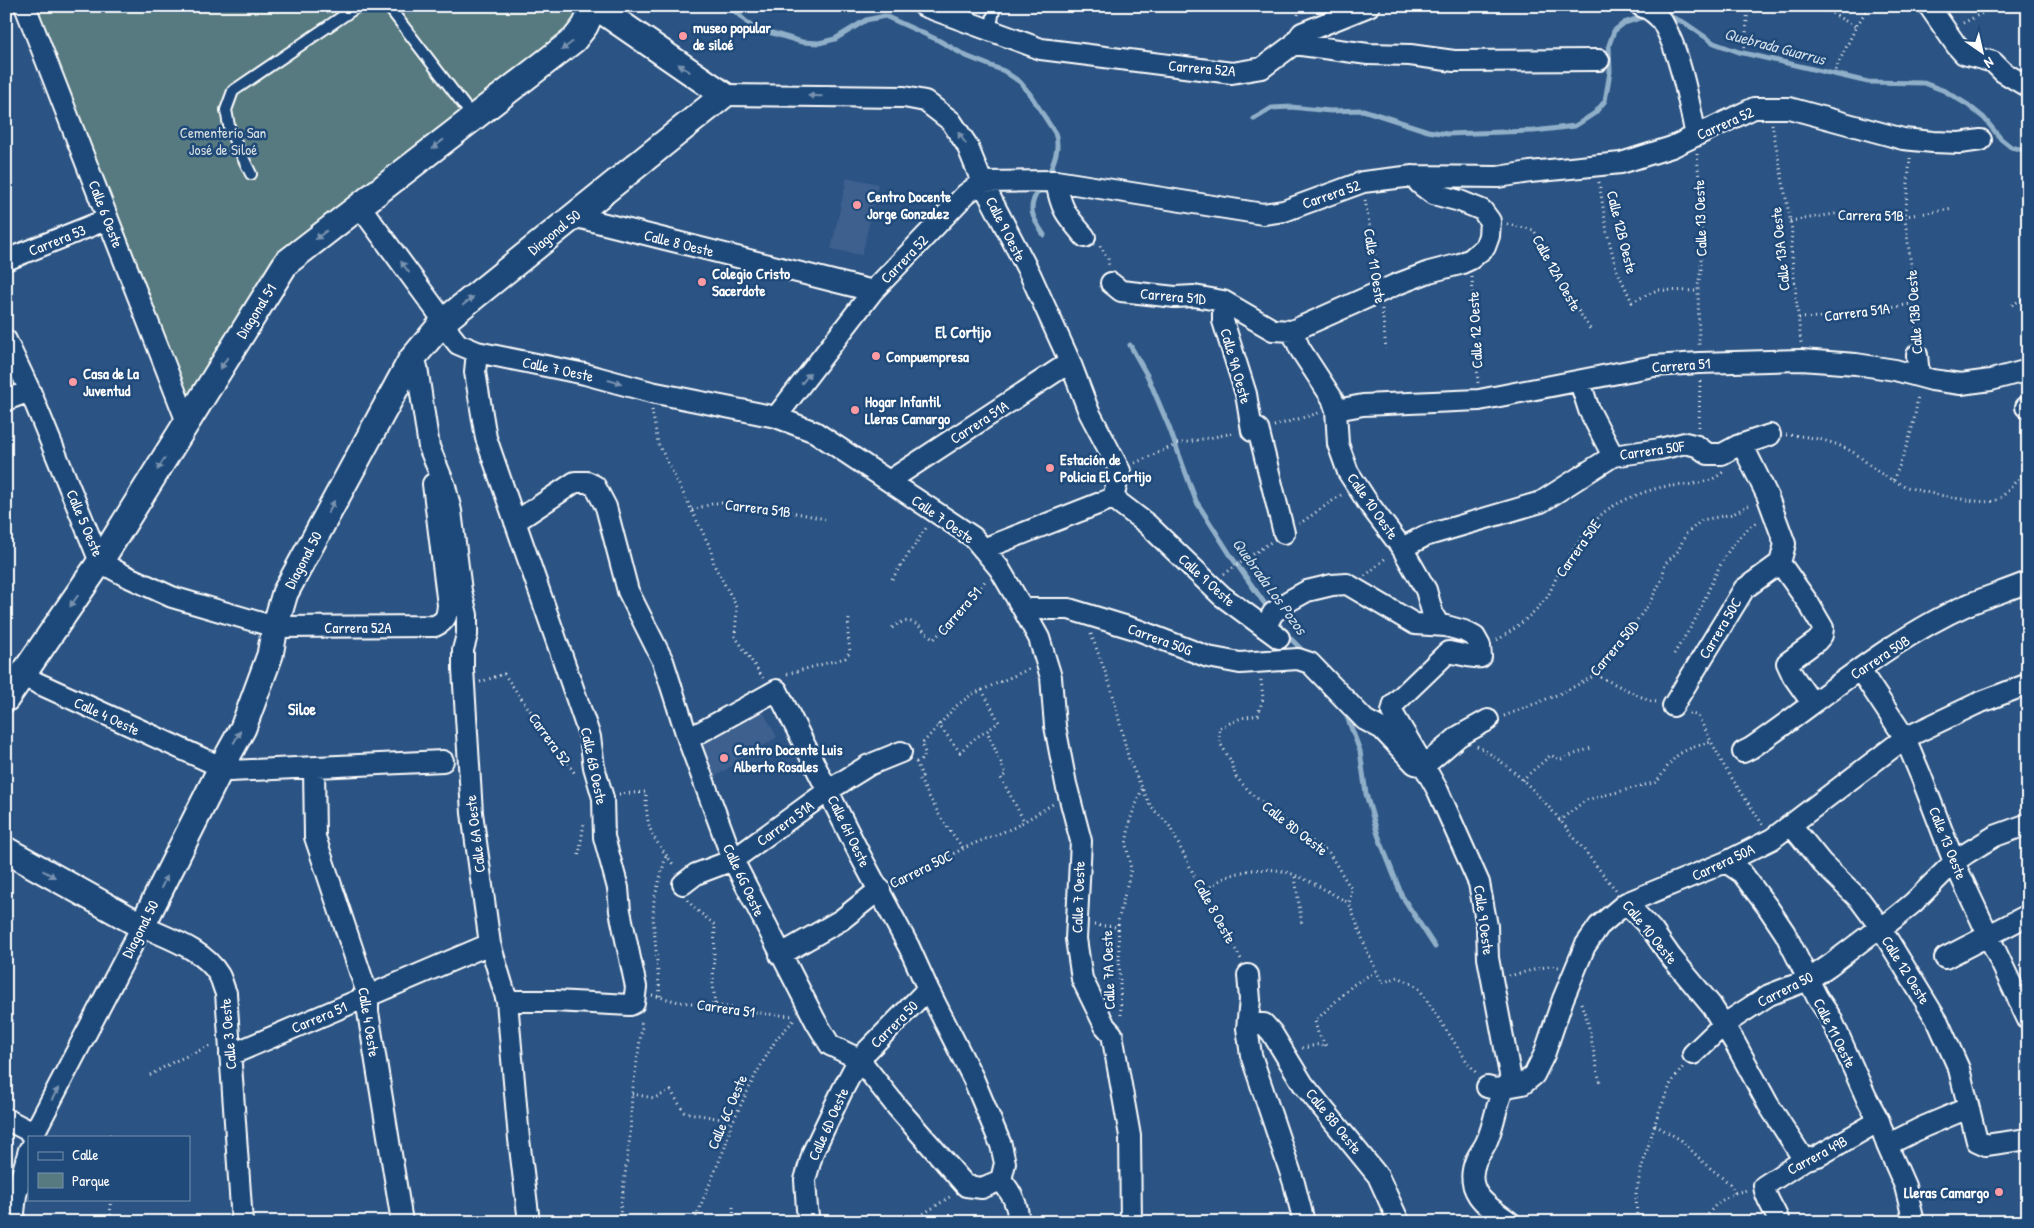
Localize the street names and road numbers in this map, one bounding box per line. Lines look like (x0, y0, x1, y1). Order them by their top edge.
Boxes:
street label: Carrera 52A (1168, 55, 1237, 81)
street label: Carrera 52 (1693, 101, 1757, 145)
street label: Carrera 52 (1299, 174, 1363, 214)
street label: Calle 6 Oeste (84, 177, 128, 251)
street label: Calle 13 Oeste (1688, 179, 1712, 257)
street label: Calle 12B Oeste (1602, 188, 1642, 276)
street label: Calle 9 Oeste (981, 193, 1031, 265)
street label: Diagonal 50 (523, 204, 585, 260)
street label: Carrera 51B (1838, 204, 1904, 226)
street label: Calle 13A Oeste (1765, 206, 1795, 292)
street label: Carrera 53 (25, 219, 89, 261)
street label: Calle 8 Oeste (642, 224, 716, 262)
street label: Calle 11 Oeste (1359, 227, 1391, 305)
street label: Carrera 52 (876, 230, 932, 288)
street label: Calle 12A Oeste (1527, 231, 1587, 315)
street label: Calle 13B Oeste (1901, 269, 1927, 355)
street label: Diagonal 51 (231, 280, 281, 342)
street label: Carrera 51D (1139, 283, 1207, 309)
street label: Calle 12 Oeste (1462, 291, 1488, 369)
street label: Carrera 51A (1823, 297, 1892, 326)
street label: Calle 9A Oeste (1215, 326, 1257, 406)
street label: Calle 7 Oeste (521, 351, 595, 387)
street label: Carrera 51 (1651, 352, 1711, 378)
street label: Carrera 51A (946, 395, 1013, 449)
street label: Carrera 50F (1618, 435, 1686, 465)
street label: Calle 10 Oeste (1342, 469, 1404, 544)
street label: Calle 5 Oeste (61, 486, 109, 560)
street label: Calle 7 Oeste (907, 490, 979, 548)
street label: Carrera 51B (724, 494, 792, 522)
street label: Carrera 50E (1550, 514, 1606, 581)
street label: Diagonal 50 (279, 527, 327, 592)
street label: Calle 9 Oeste (1174, 549, 1240, 611)
street label: Carrera 51 (932, 582, 986, 640)
street label: Carrera 50C (1693, 593, 1747, 663)
street label: Carrera 50D (1584, 615, 1644, 680)
street label: Carrera 52A (324, 617, 392, 638)
street label: Carrera 50G (1125, 618, 1196, 661)
street label: Carrera 50B (1846, 630, 1914, 684)
street label: Calle 4 Oeste (71, 692, 143, 740)
street label: Carrera 52 (524, 709, 576, 769)
street label: Calle 6B Oeste (576, 726, 612, 806)
street label: Calle 6H Oeste (823, 791, 875, 871)
street label: Calle 6A Oeste (460, 794, 490, 874)
street label: Carrera 51A (752, 795, 818, 851)
street label: Calle 8D Oeste (1258, 796, 1332, 860)
street label: Calle 13 Oeste (1924, 803, 1972, 883)
street label: Carrera 50A (1688, 838, 1758, 886)
street label: Calle 6G Oeste (718, 840, 770, 920)
street label: Carrera 50C (886, 845, 956, 893)
street label: Calle 7 Oeste (1066, 861, 1090, 933)
street label: Calle 8 Oeste (1189, 875, 1241, 947)
street label: Calle 9 Oeste (1469, 884, 1499, 956)
street label: Diagonal 50 (117, 896, 164, 962)
street label: Calle 10 Oeste (1618, 896, 1682, 968)
street label: Calle 7A Oeste (1096, 930, 1120, 1010)
street label: Calle 12 Oeste (1877, 932, 1935, 1008)
street label: Carrera 50 (1754, 966, 1817, 1012)
street label: Calle 4 Oeste (353, 986, 385, 1058)
street label: Carrera 51 (696, 994, 756, 1022)
street label: Carrera 50 (865, 995, 923, 1053)
street label: Calle 11 Oeste (1808, 995, 1862, 1071)
street label: Carrera 51 (288, 996, 350, 1038)
street label: Calle 3 Oeste (214, 998, 242, 1070)
street label: Calle 6C Oeste (702, 1072, 752, 1152)
street label: Calle 6D Oeste (803, 1084, 853, 1164)
street label: Calle 8B Oeste (1301, 1084, 1367, 1158)
street label: Carrera 49B (1783, 1130, 1851, 1180)

